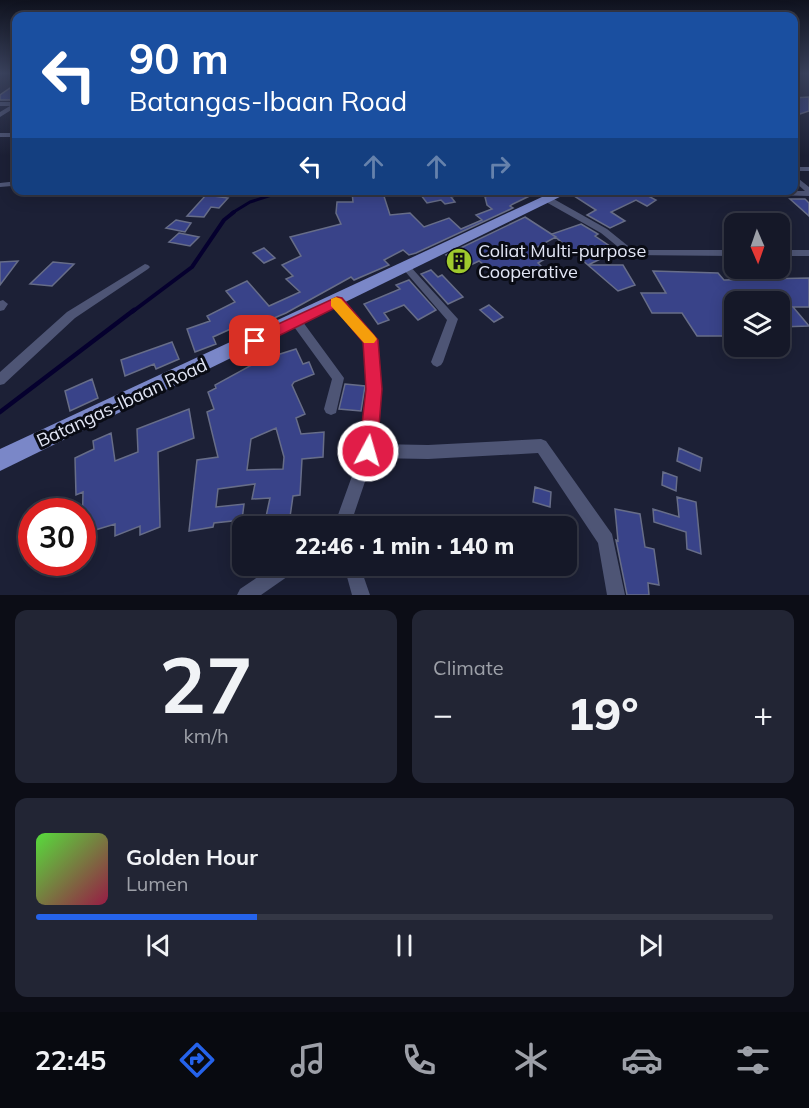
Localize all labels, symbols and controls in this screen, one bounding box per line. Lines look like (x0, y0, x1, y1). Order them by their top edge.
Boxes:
text: 90 m (129, 32, 229, 85)
icon: left (30, 36, 108, 114)
text: Batangas-Ibaan Road (129, 84, 407, 118)
icon: left (294, 150, 327, 183)
icon: ahead (357, 150, 390, 183)
icon: ahead (420, 150, 453, 183)
icon: right (483, 150, 516, 183)
north arrow (724, 213, 790, 279)
map controls (724, 213, 790, 357)
place label: Coliat Multi-purpose Cooperative (478, 239, 646, 283)
building icon: Coliat Multi-purpose Cooperative (444, 246, 474, 276)
button: layers (724, 291, 790, 357)
pin (229, 315, 280, 366)
icon: arrive (238, 324, 271, 357)
street label: Batangas-Ibaan Road (33, 353, 211, 452)
position arrow (336, 419, 400, 483)
speed limit sign: 30 (18, 498, 96, 576)
text: 22:46 · 1 min · 140 m (295, 532, 514, 560)
text: 27 (159, 635, 253, 733)
text: Climate (433, 655, 504, 680)
text: 19° (567, 685, 639, 741)
text: − (433, 693, 453, 734)
text: + (753, 693, 773, 734)
text: km/h (183, 723, 229, 748)
text: Golden Hour (126, 843, 258, 871)
text: Lumen (126, 871, 188, 896)
icon: previous (142, 929, 175, 962)
icon: pause (388, 929, 421, 962)
icon: next (634, 929, 667, 962)
icon: directions (176, 1039, 218, 1081)
icon: music (287, 1039, 329, 1081)
icon: phone (398, 1039, 440, 1081)
icon: climate (510, 1039, 552, 1081)
icon: car (621, 1039, 663, 1081)
icon: filters (732, 1039, 774, 1081)
text: 22:45 (35, 1043, 106, 1077)

